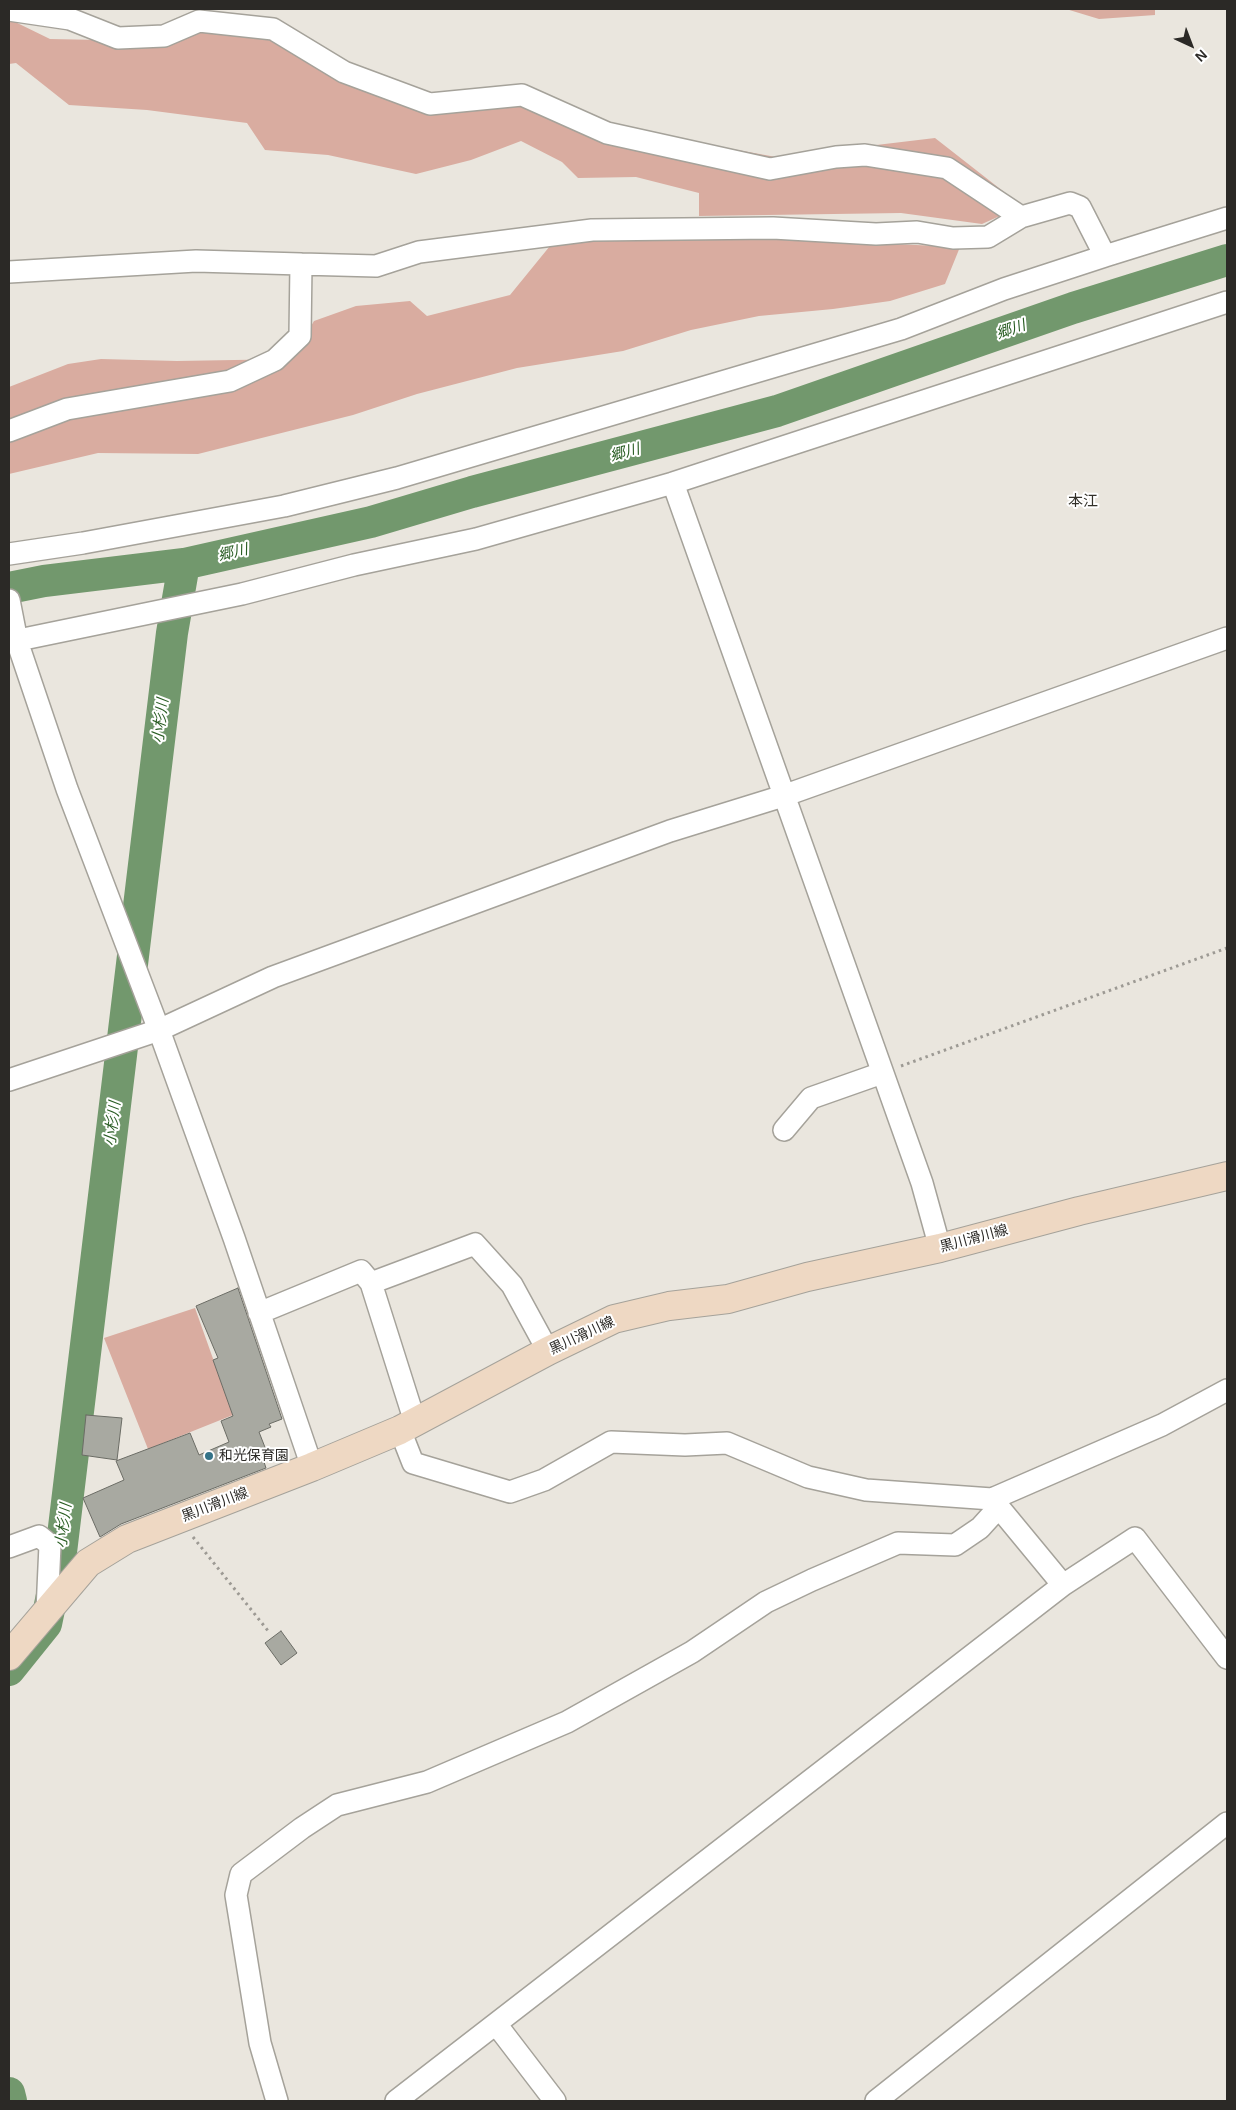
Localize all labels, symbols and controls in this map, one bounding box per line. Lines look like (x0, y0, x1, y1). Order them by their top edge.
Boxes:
north arrow (1166, 20, 1216, 70)
text: N (1192, 47, 1210, 65)
water label: 郷川 (994, 317, 1028, 343)
water label: 郷川 (608, 440, 642, 466)
district label: 本江 (1068, 493, 1098, 511)
water label: 郷川 (216, 541, 250, 565)
water label: 小杉川 (149, 698, 173, 744)
water label: 小杉川 (101, 1101, 125, 1147)
street label: 黒川滑川線 (938, 1222, 1010, 1256)
street label: 黒川滑川線 (547, 1314, 617, 1358)
place label: 和光保育園 (219, 1448, 289, 1464)
marker: 和光保育園 (203, 1450, 215, 1462)
street label: 黒川滑川線 (179, 1485, 251, 1525)
water label: 小杉川 (52, 1503, 76, 1549)

